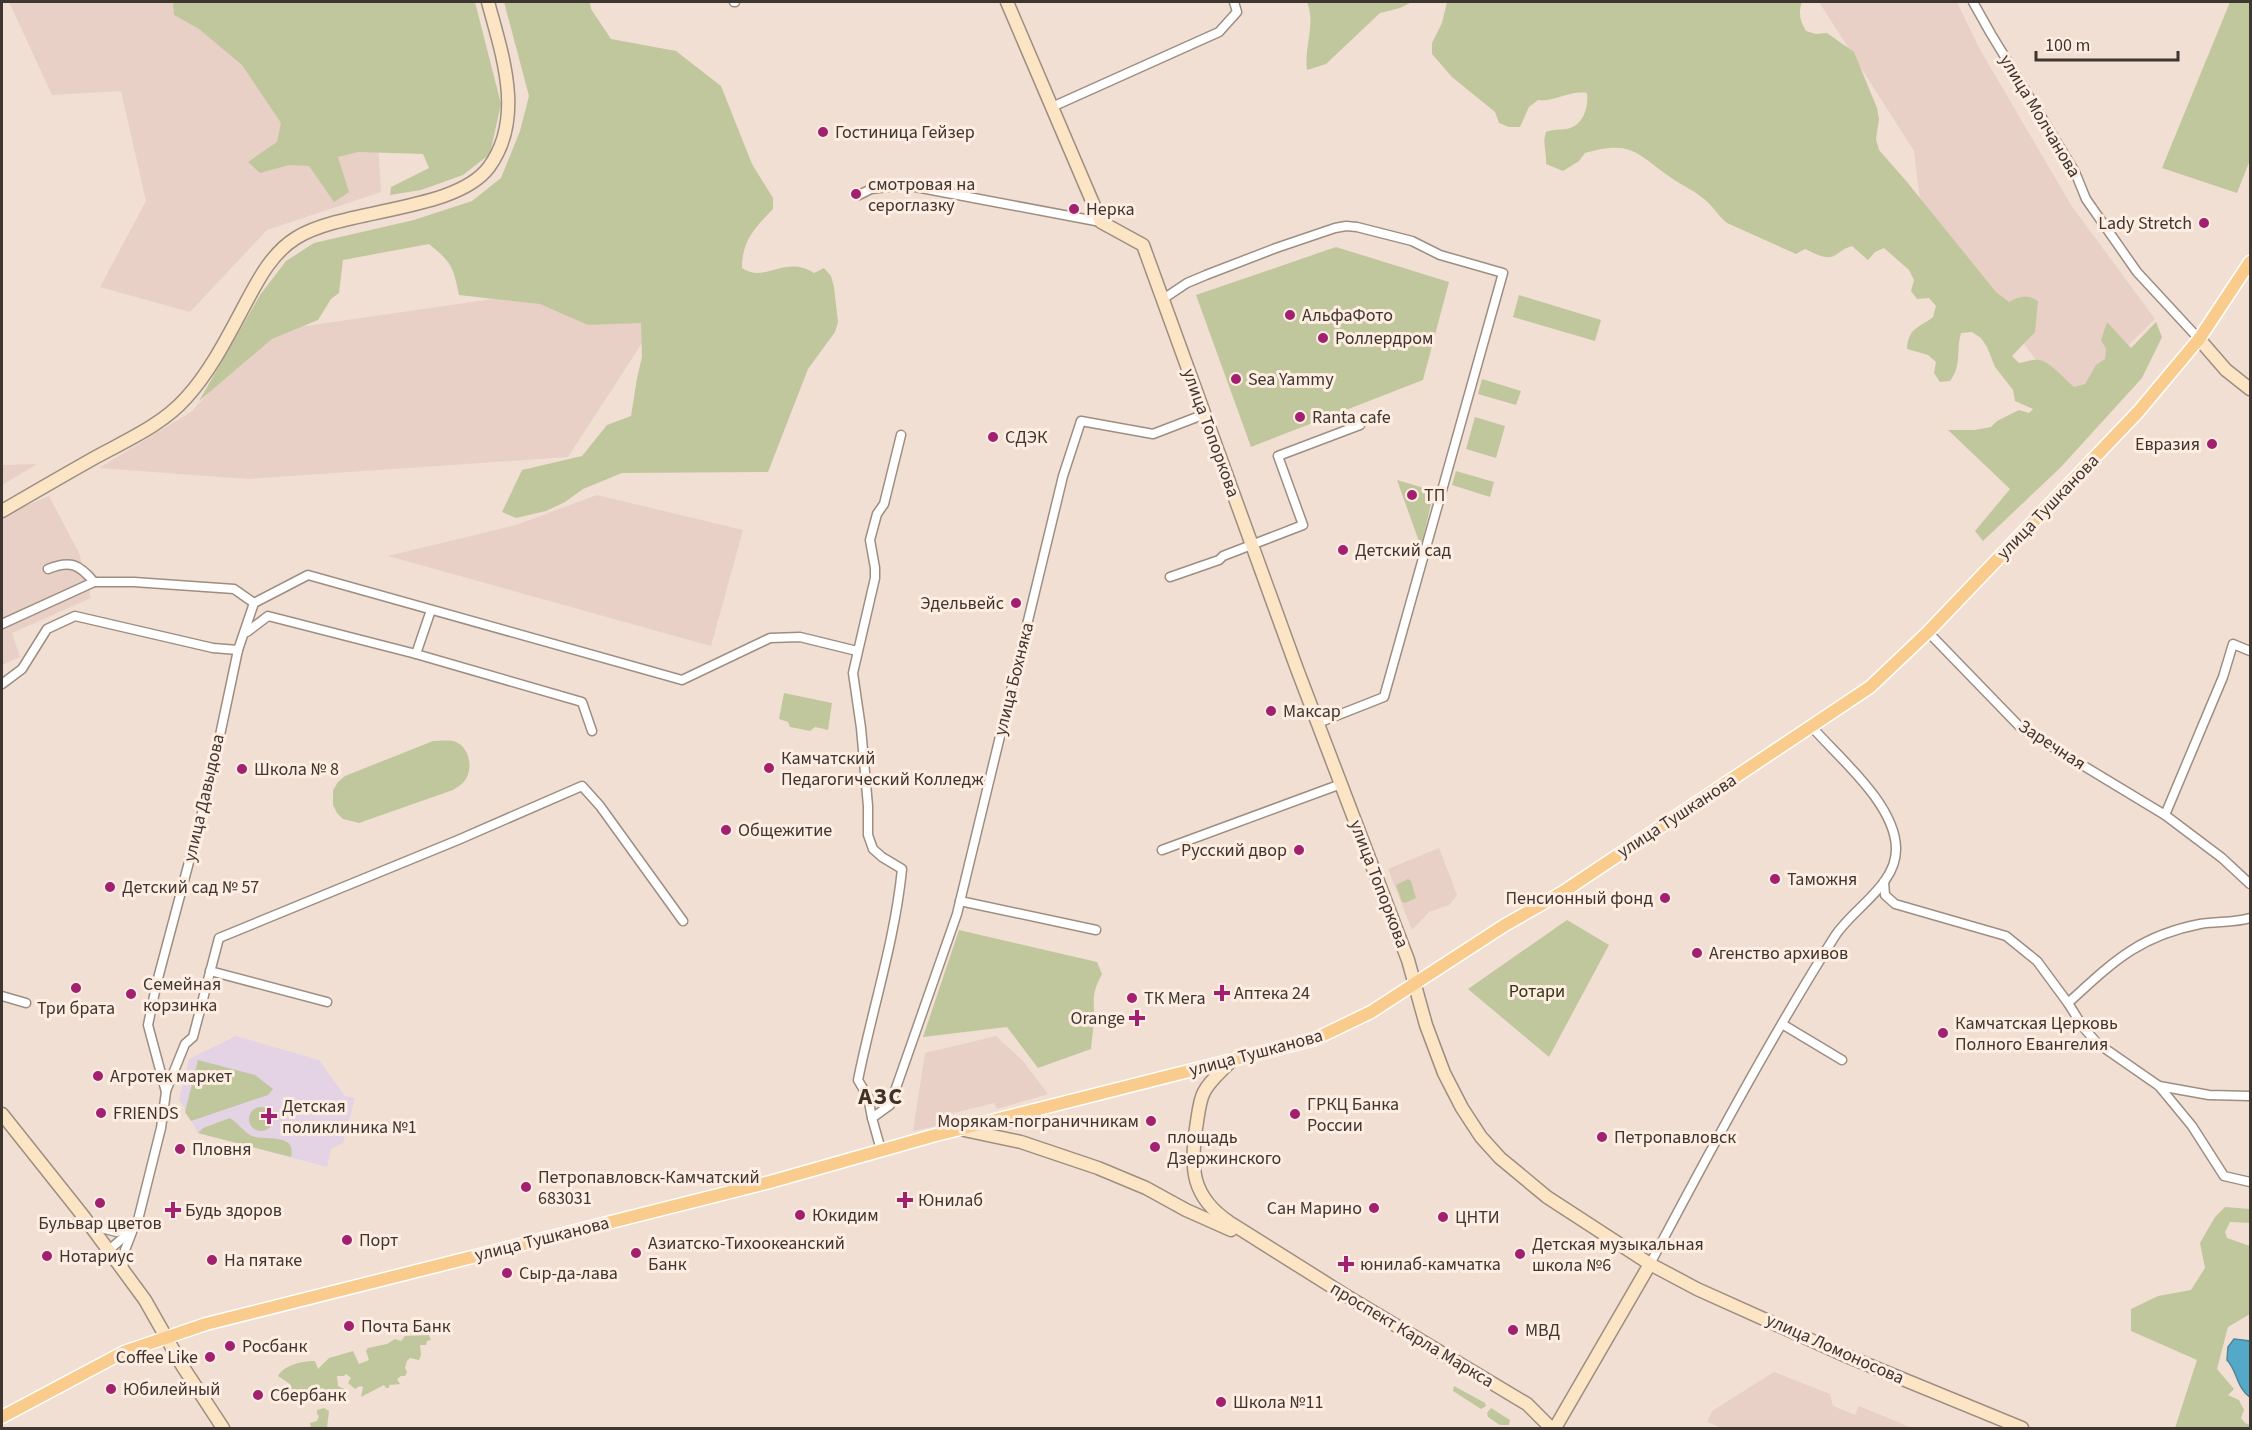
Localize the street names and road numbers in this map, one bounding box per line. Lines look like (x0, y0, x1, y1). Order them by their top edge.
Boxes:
street label: улица Молчанова (1993, 50, 2087, 182)
street label: улица Топоркова (1176, 365, 1246, 501)
street label: улица Тушканова (1991, 449, 2105, 565)
street label: улица Бохняка (988, 620, 1040, 738)
street label: Заречная (2013, 714, 2091, 776)
street label: улица Давыдова (177, 732, 231, 864)
street label: улица Тушканова (1612, 768, 1742, 864)
street label: улица Топоркова (1343, 816, 1415, 952)
street label: улица Тушканова (1186, 1023, 1326, 1083)
street label: улица Тушканова (472, 1210, 612, 1268)
street label: проспект Карла Маркса (1325, 1276, 1499, 1394)
street label: улица Ломоносова (1762, 1307, 1908, 1391)

